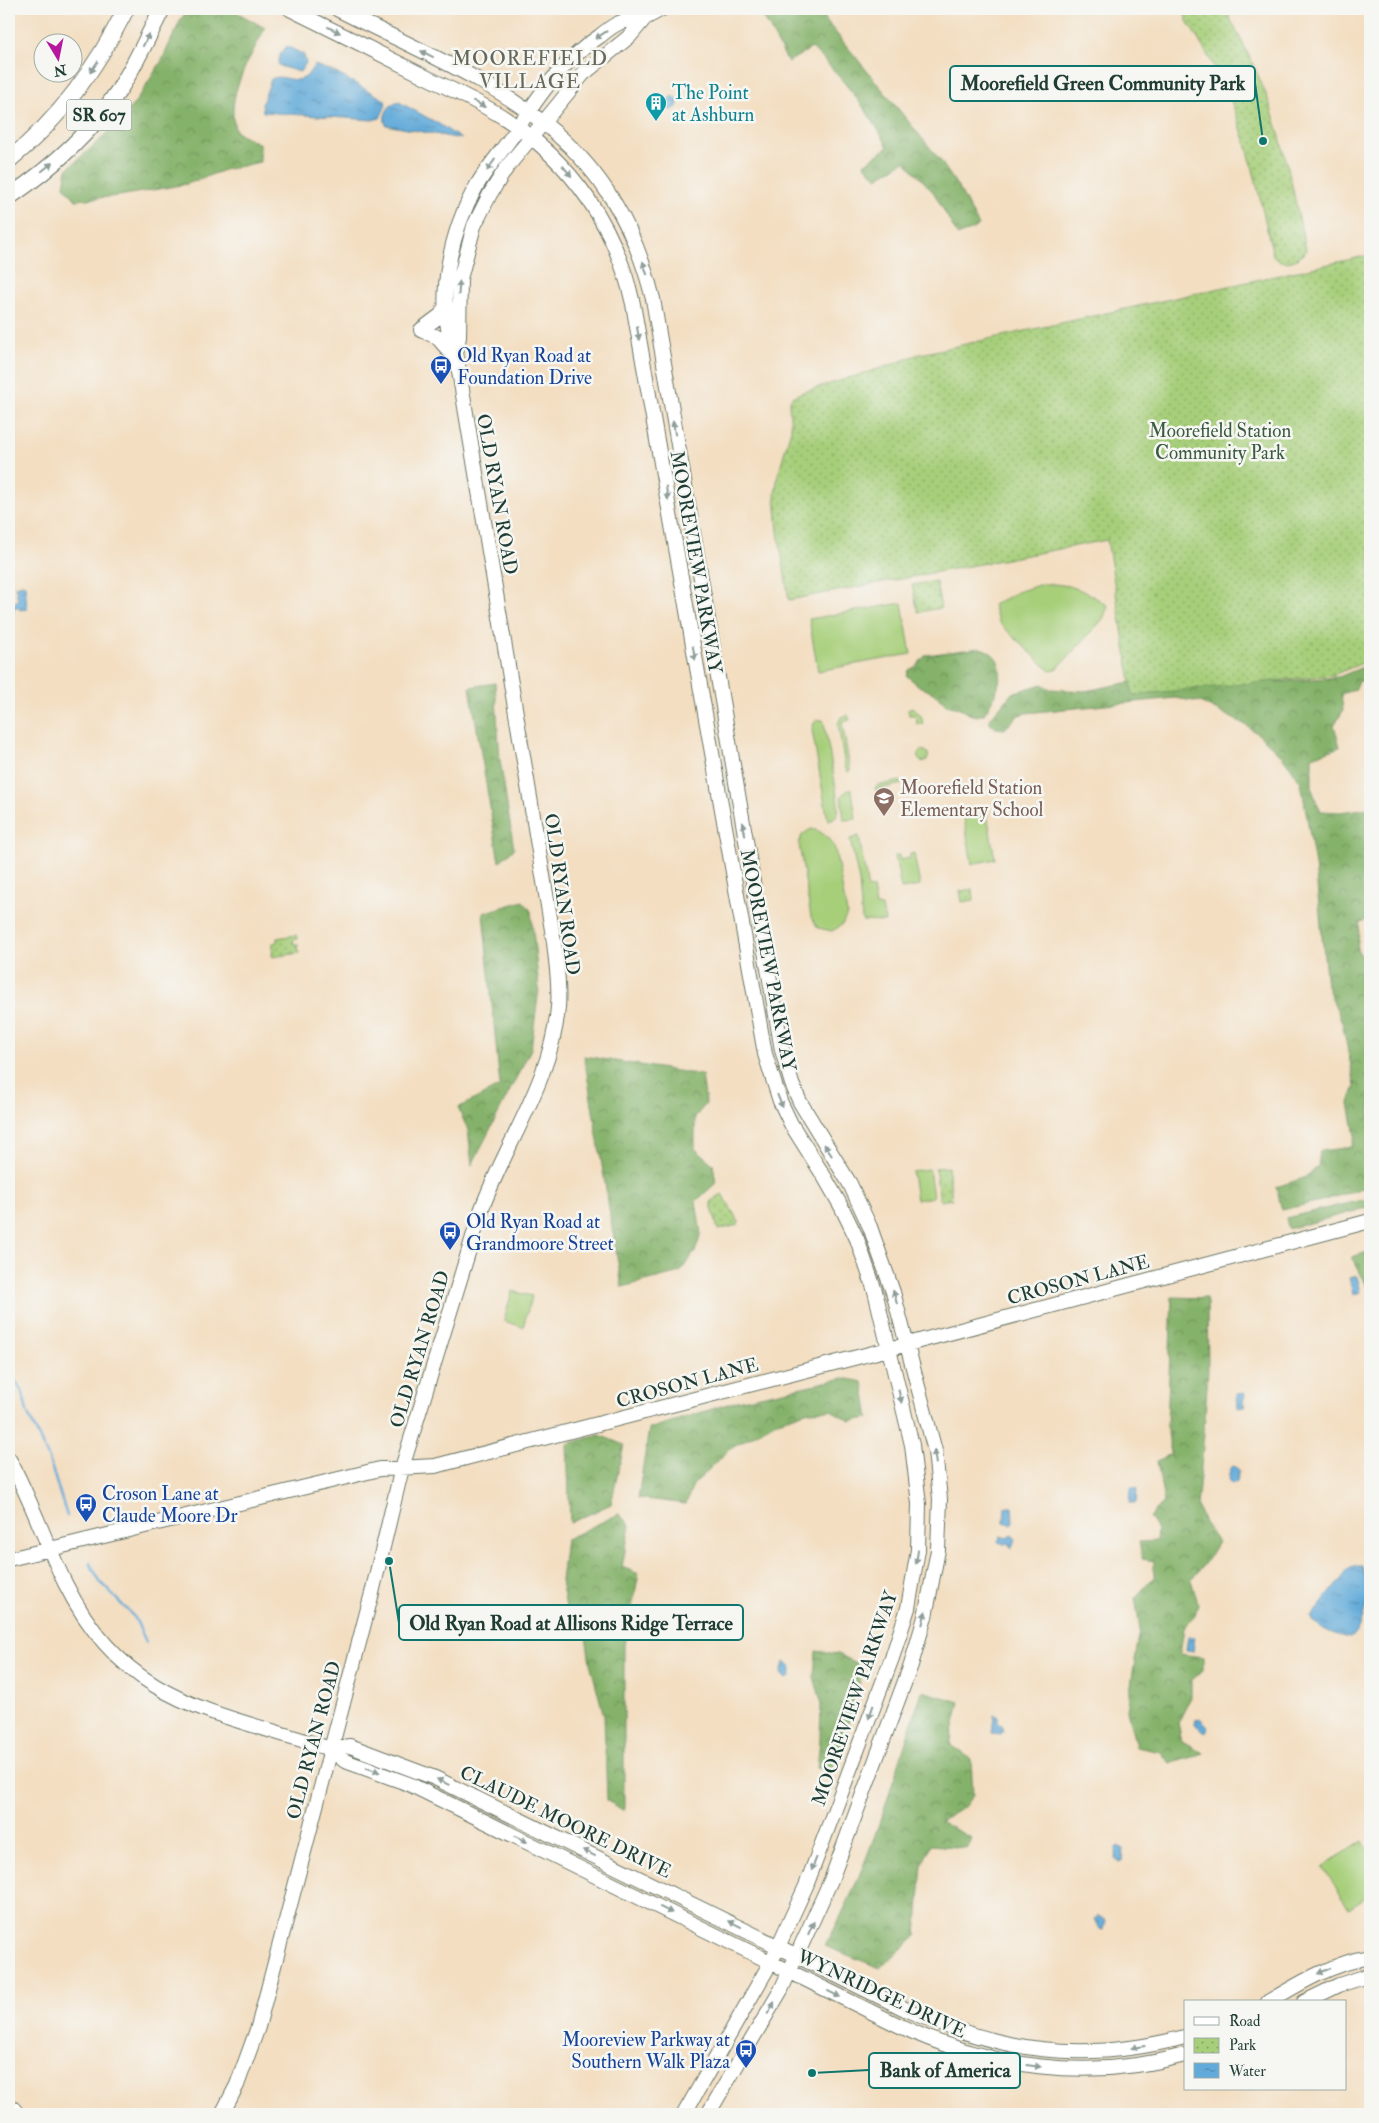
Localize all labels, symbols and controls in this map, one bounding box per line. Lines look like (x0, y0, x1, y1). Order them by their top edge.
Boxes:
one-way arrow (327, 27, 341, 35)
one-way arrow (594, 30, 608, 40)
north arrow (32, 32, 82, 82)
one-way arrow (142, 33, 150, 47)
district label: MOOREFIELD VILLAGE (452, 46, 608, 94)
one-way arrow (419, 50, 434, 58)
one-way arrow (90, 60, 99, 73)
text: N (52, 61, 69, 80)
callout: Moorefield Green Community Park (950, 66, 1255, 101)
text: Moorefield Green Community Park (960, 71, 1246, 97)
place label: The Point at Ashburn (672, 81, 755, 127)
building icon: The Point at Ashburn (644, 91, 668, 122)
road number: SR 607 (66, 100, 132, 130)
one-way arrow (472, 100, 486, 108)
one-way arrow (486, 158, 496, 172)
one-way arrow (41, 162, 54, 173)
one-way arrow (561, 164, 572, 177)
one-way arrow (640, 260, 648, 275)
one-way arrow (456, 280, 464, 296)
one-way arrow (635, 326, 643, 342)
place label: Old Ryan Road at Foundation Drive (457, 344, 592, 390)
bus stop icon: Old Ryan Road at Foundation Drive (429, 354, 453, 385)
street label: OLD RYAN ROAD (471, 412, 523, 577)
one-way arrow (669, 419, 677, 435)
park label: Moorefield Station Community Park (1149, 419, 1291, 465)
street label: MOOREVIEW PARKWAY (665, 449, 728, 676)
one-way arrow (663, 486, 671, 502)
one-way arrow (691, 646, 699, 662)
place label: Moorefield Station Elementary School (900, 776, 1044, 822)
school or university icon: Moorefield Station Elementary School (872, 786, 896, 817)
street label: OLD RYAN ROAD (539, 812, 585, 977)
one-way arrow (739, 821, 747, 837)
street label: MOOREVIEW PARKWAY (735, 847, 802, 1074)
one-way arrow (776, 1094, 784, 1109)
one-way arrow (823, 1143, 833, 1156)
place label: Old Ryan Road at Grandmoore Street (466, 1210, 614, 1256)
bus stop icon: Old Ryan Road at Grandmoore Street (438, 1220, 462, 1251)
street label: CROSON LANE (1005, 1249, 1152, 1310)
street label: OLD RYAN ROAD (385, 1268, 455, 1431)
one-way arrow (890, 1289, 898, 1304)
street label: CROSON LANE (614, 1352, 761, 1413)
one-way arrow (896, 1389, 904, 1404)
one-way arrow (931, 1449, 939, 1465)
place label: Croson Lane at Claude Moore Dr (102, 1482, 238, 1528)
bus stop icon: Croson Lane at Claude Moore Dr (74, 1492, 98, 1523)
one-way arrow (913, 1549, 921, 1565)
street label: MOOREVIEW PARKWAY (807, 1587, 903, 1809)
callout: Old Ryan Road at Allisons Ridge Terrace (399, 1605, 743, 1640)
text: Old Ryan Road at Allisons Ridge Terrace (409, 1611, 733, 1637)
one-way arrow (921, 1611, 929, 1626)
street label: OLD RYAN ROAD (281, 1658, 347, 1822)
one-way arrow (867, 1705, 875, 1720)
street label: CLAUDE MOORE DRIVE (456, 1760, 675, 1884)
one-way arrow (366, 1767, 381, 1774)
one-way arrow (436, 1777, 450, 1785)
one-way arrow (514, 1835, 528, 1843)
one-way arrow (582, 1849, 596, 1857)
one-way arrow (810, 1857, 818, 1871)
one-way arrow (659, 1906, 674, 1915)
one-way arrow (728, 1920, 742, 1928)
one-way arrow (807, 1921, 815, 1935)
street label: WYNRIDGE DRIVE (792, 1944, 970, 2044)
one-way arrow (1317, 1968, 1331, 1976)
one-way arrow (826, 1989, 841, 1998)
one-way arrow (767, 2000, 775, 2015)
legend (1184, 2000, 1346, 2090)
text: Road (1229, 2012, 1261, 2031)
place label: Mooreview Parkway at Southern Walk Plaza (562, 2028, 730, 2074)
text: Park (1229, 2036, 1256, 2055)
bus stop icon: Mooreview Parkway at Southern Walk Plaza (734, 2038, 758, 2069)
one-way arrow (1129, 2043, 1145, 2051)
callout: Bank of America (869, 2053, 1020, 2088)
text: Bank of America (879, 2058, 1011, 2083)
one-way arrow (1027, 2062, 1043, 2070)
text: Water (1228, 2062, 1266, 2081)

